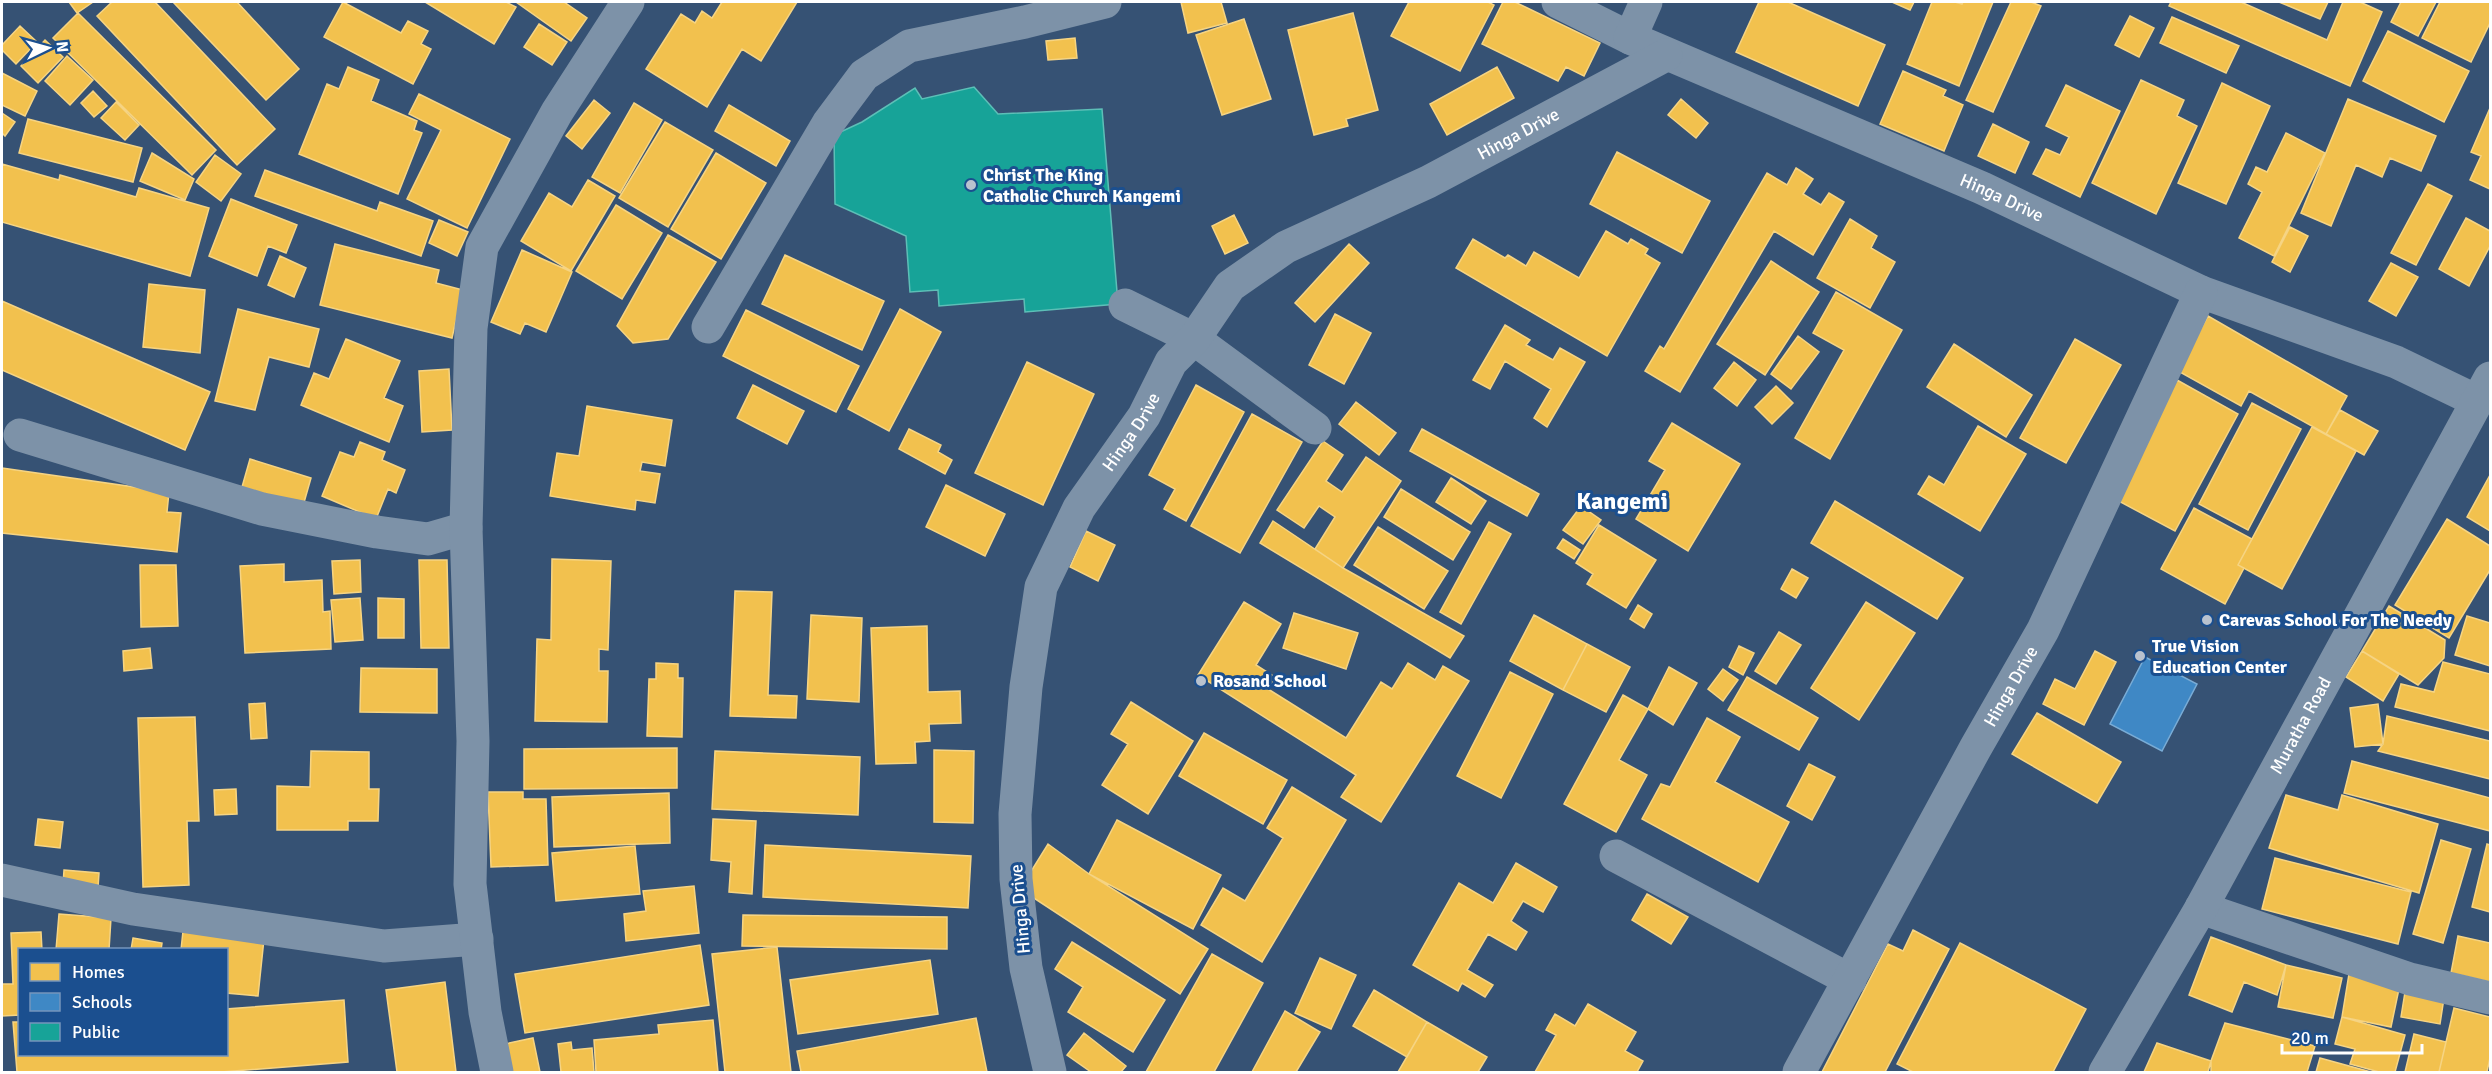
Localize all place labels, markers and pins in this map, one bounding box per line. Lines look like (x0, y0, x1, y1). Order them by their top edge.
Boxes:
place label: Christ The King Catholic Church Kangemi (983, 164, 1181, 207)
marker: Christ The King Catholic Church Kangemi (964, 178, 978, 192)
place label: Carevas School For The Needy (2219, 609, 2452, 631)
marker: Carevas School For The Needy (2200, 613, 2214, 627)
place label: True Vision Education Center (2152, 635, 2288, 678)
marker: True Vision Education Center (2133, 649, 2147, 663)
place label: Rosand School (1213, 670, 1327, 692)
marker: Rosand School (1194, 674, 1208, 688)

